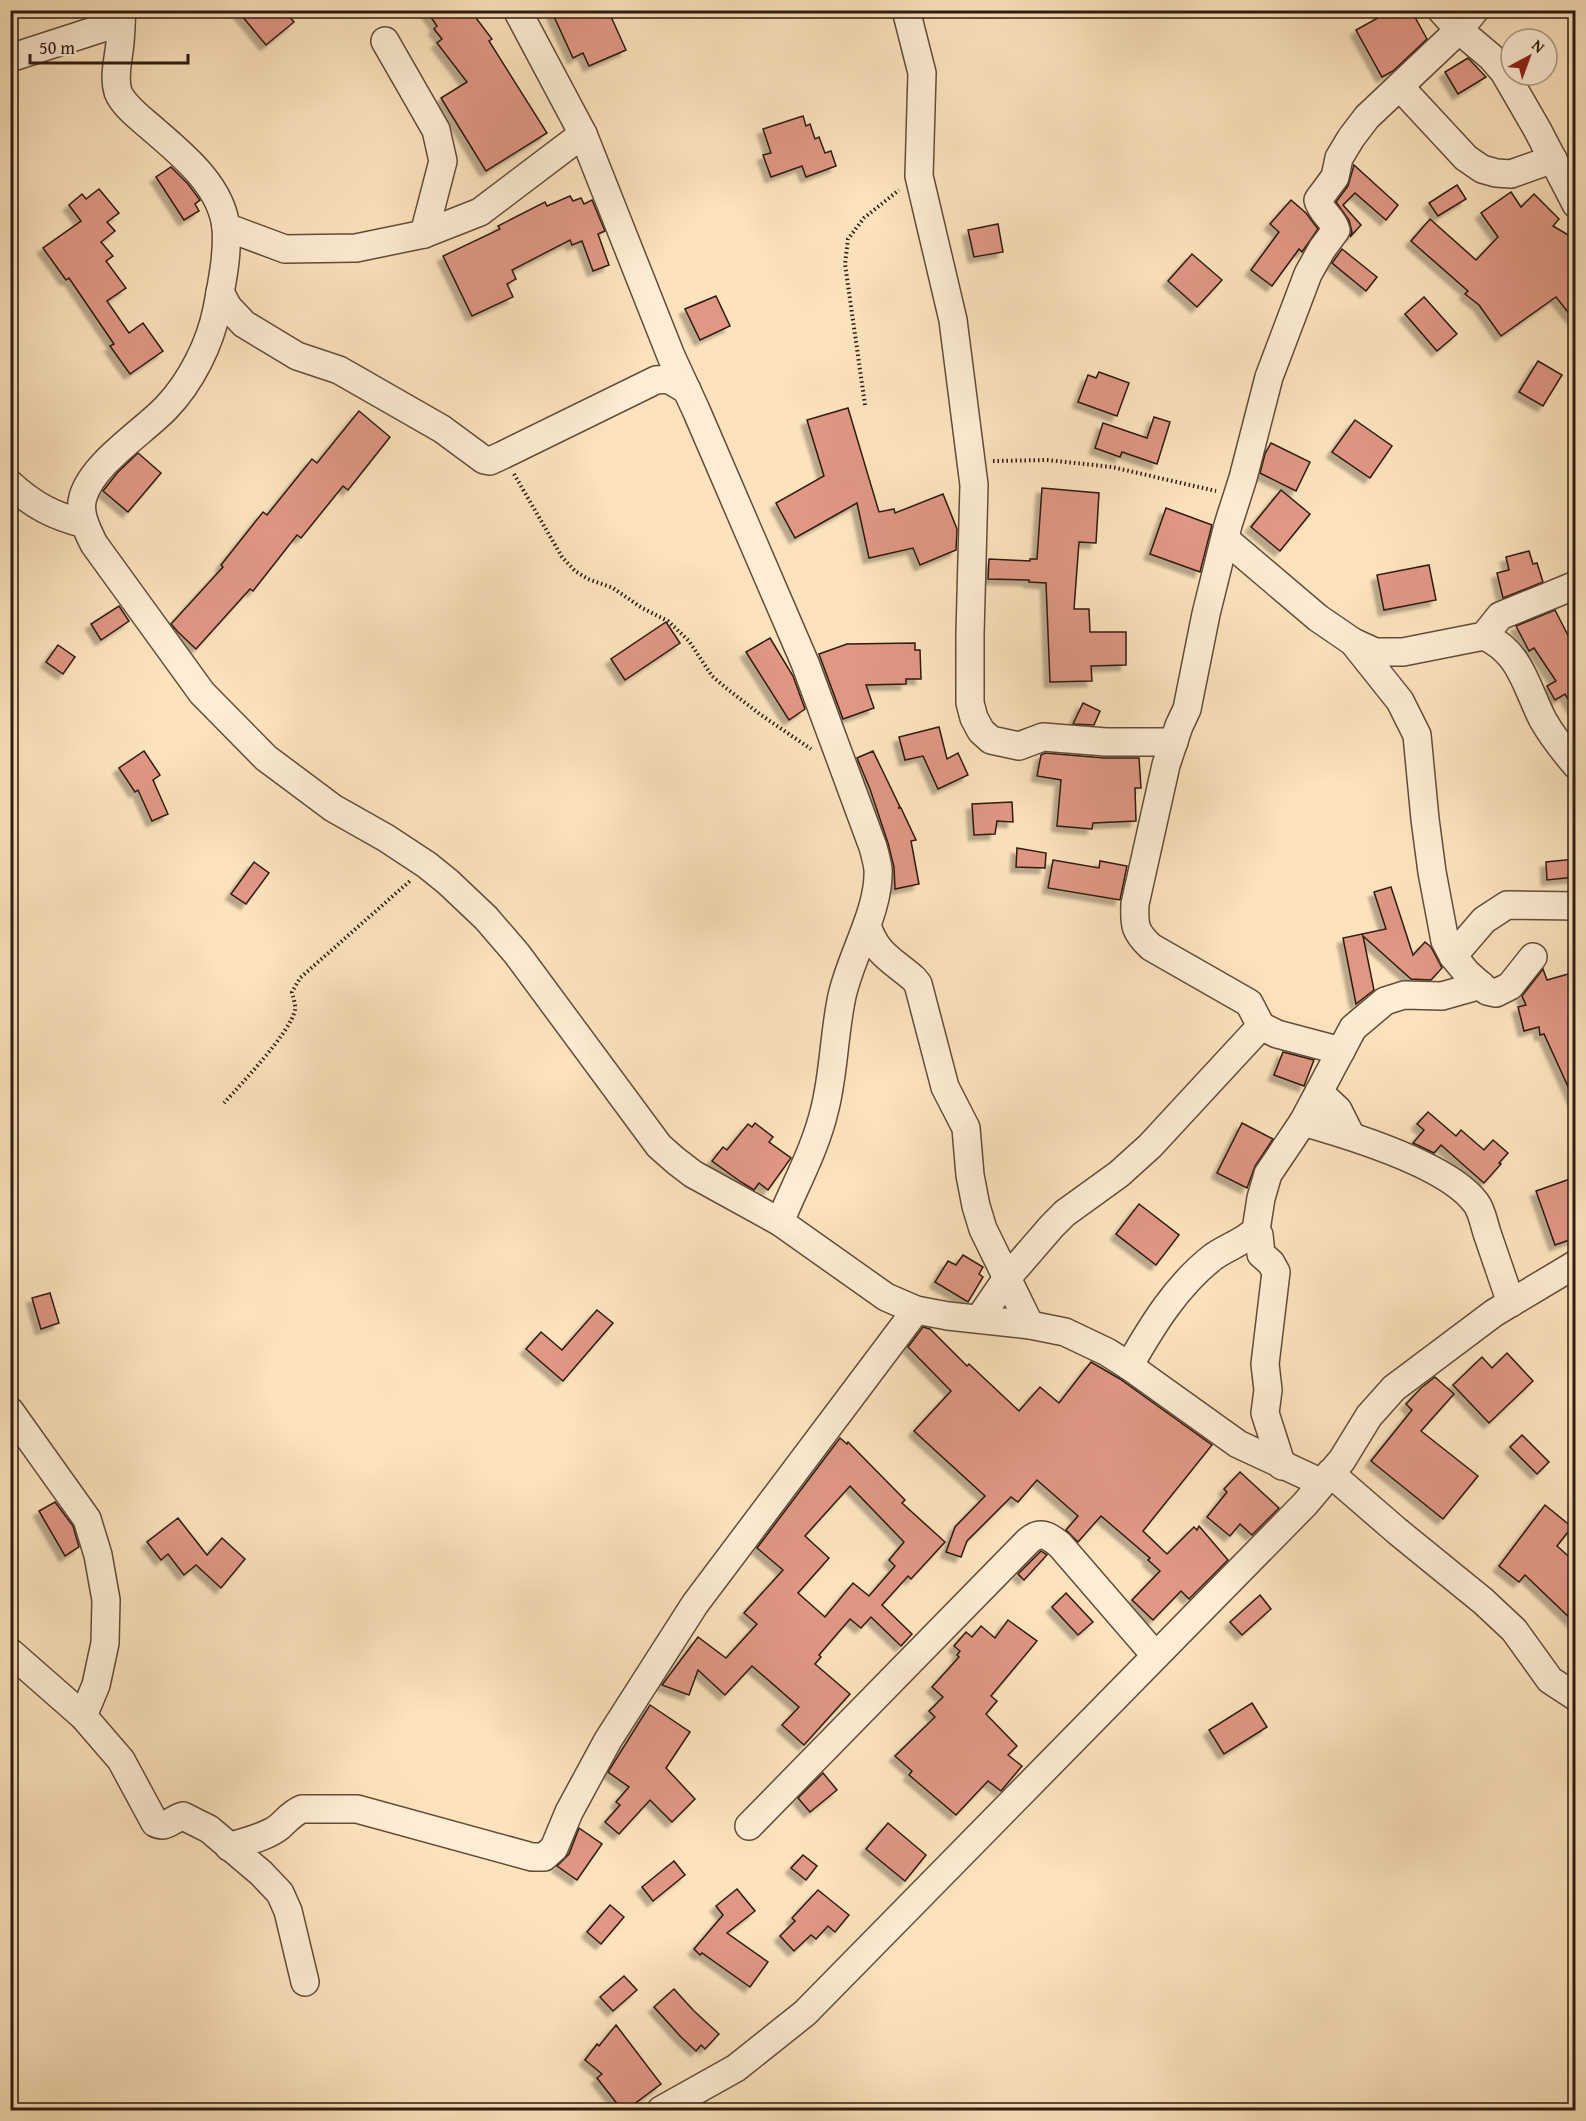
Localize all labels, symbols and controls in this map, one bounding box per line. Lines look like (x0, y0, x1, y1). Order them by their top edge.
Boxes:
scale bar (30, 27, 188, 65)
north arrow (1499, 27, 1559, 87)
text: N (1527, 33, 1551, 58)
text: 50 m (39, 34, 75, 61)

